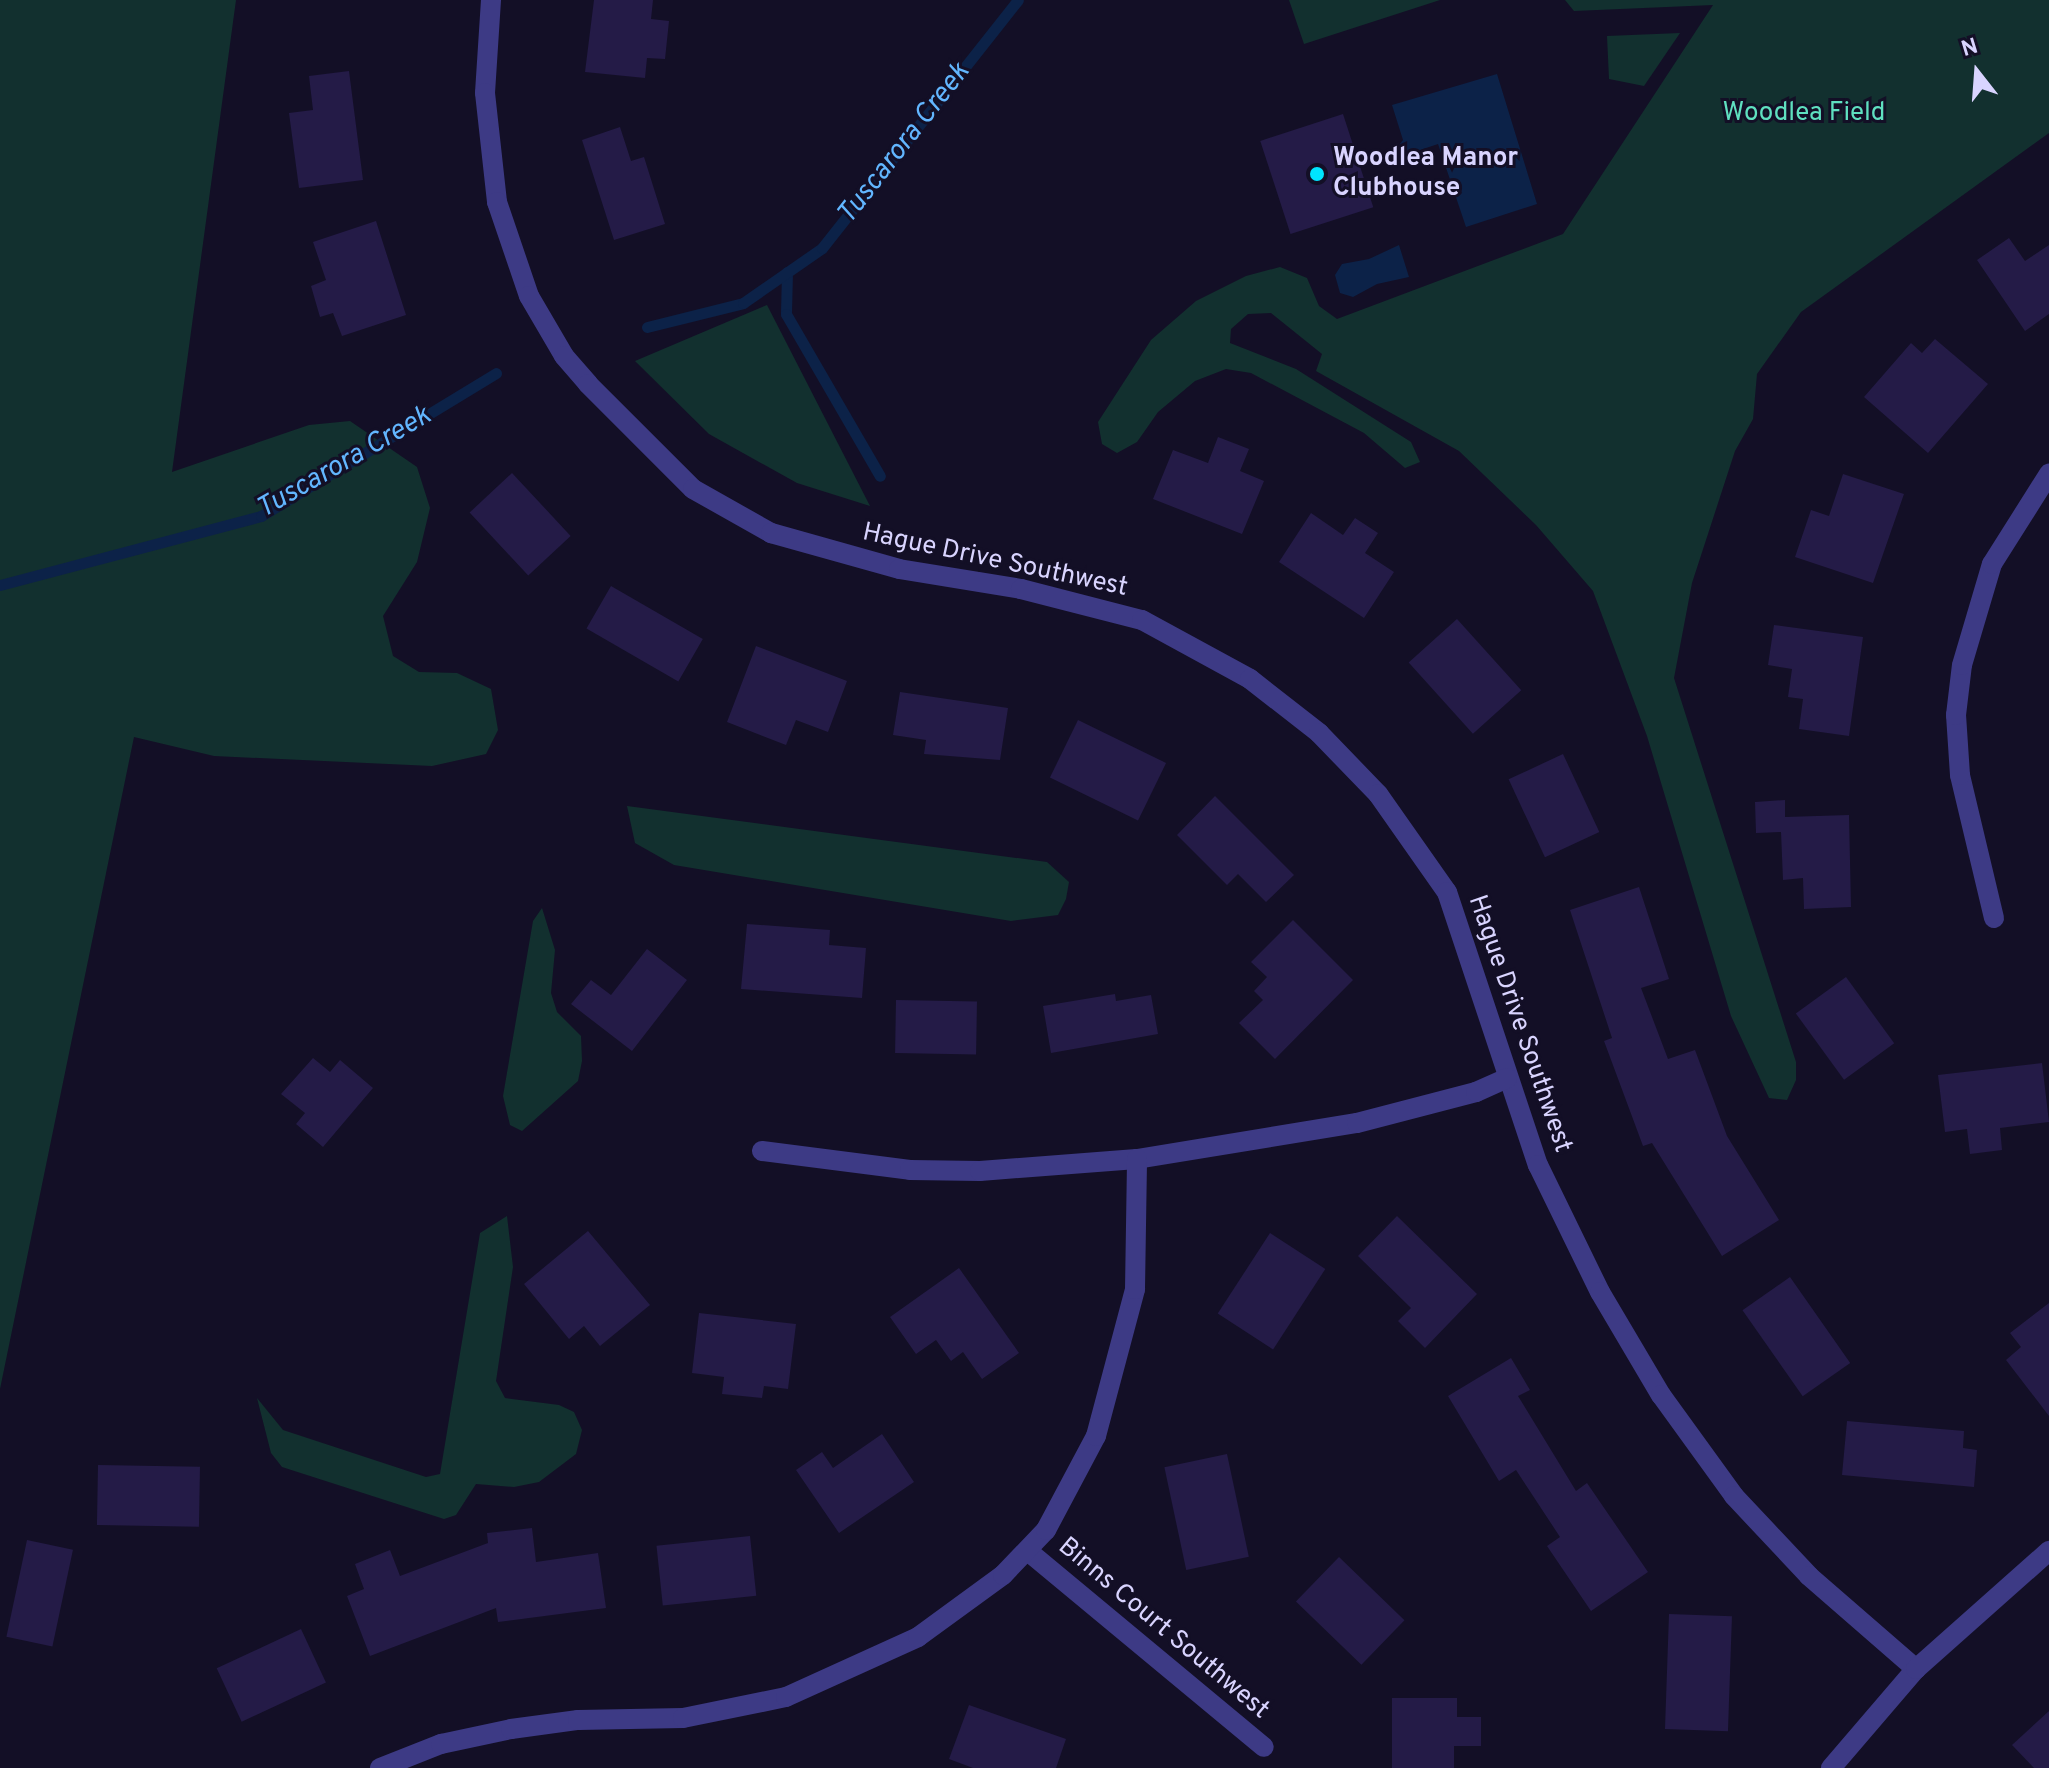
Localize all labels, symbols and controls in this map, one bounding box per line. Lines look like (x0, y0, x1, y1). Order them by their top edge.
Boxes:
north arrow (1937, 32, 2017, 112)
text: N (1958, 33, 1981, 64)
water label: Tuscarora Creek (831, 57, 977, 231)
park label: Woodlea Field (1723, 98, 1885, 130)
place label: Woodlea Manor Clubhouse (1333, 143, 1518, 204)
marker: Woodlea Manor Clubhouse (1308, 165, 1326, 183)
water label: Tuscarora Creek (251, 400, 437, 526)
street label: Hague Drive Southwest (860, 518, 1130, 604)
street label: Hague Drive Southwest (1460, 891, 1578, 1157)
street label: Binns Court Southwest (1051, 1532, 1275, 1726)

